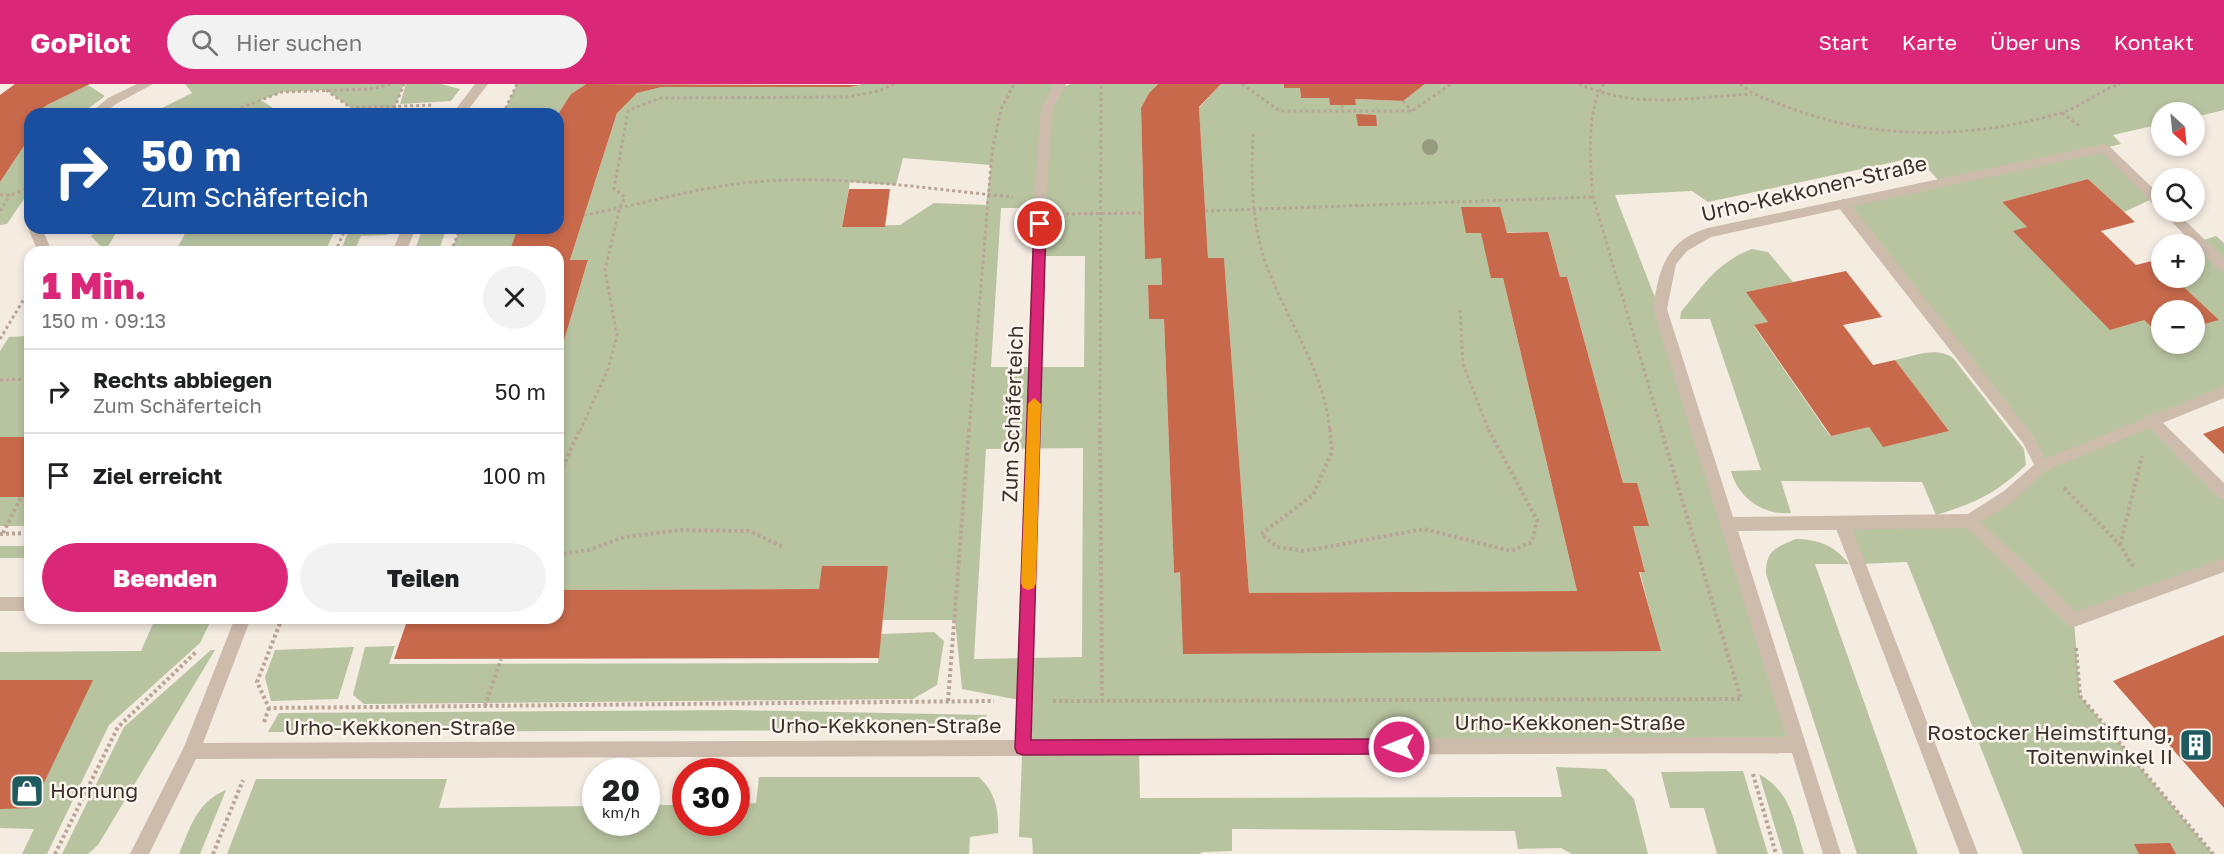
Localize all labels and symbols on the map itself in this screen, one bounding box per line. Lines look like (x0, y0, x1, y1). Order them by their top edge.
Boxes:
north arrow (2151, 102, 2205, 156)
street label: Urho-Kekkonen-Straße (1698, 149, 1929, 227)
pin (1014, 198, 1065, 249)
street label: Zum Schäferteich (996, 325, 1028, 503)
street label: Urho-Kekkonen-Straße (1455, 709, 1685, 735)
street label: Urho-Kekkonen-Straße (771, 712, 1001, 738)
street label: Urho-Kekkonen-Straße (285, 714, 515, 740)
position arrow (1367, 715, 1431, 779)
place label: Rostocker Heimstiftung, Toitenwinkel II (1927, 719, 2173, 769)
building icon: Rostocker Heimstiftung, Toitenwinkel II (2178, 727, 2214, 763)
speed limit sign: 30 (672, 758, 750, 836)
shop icon: Hornung (9, 773, 45, 809)
place label: Hornung (50, 777, 138, 803)

